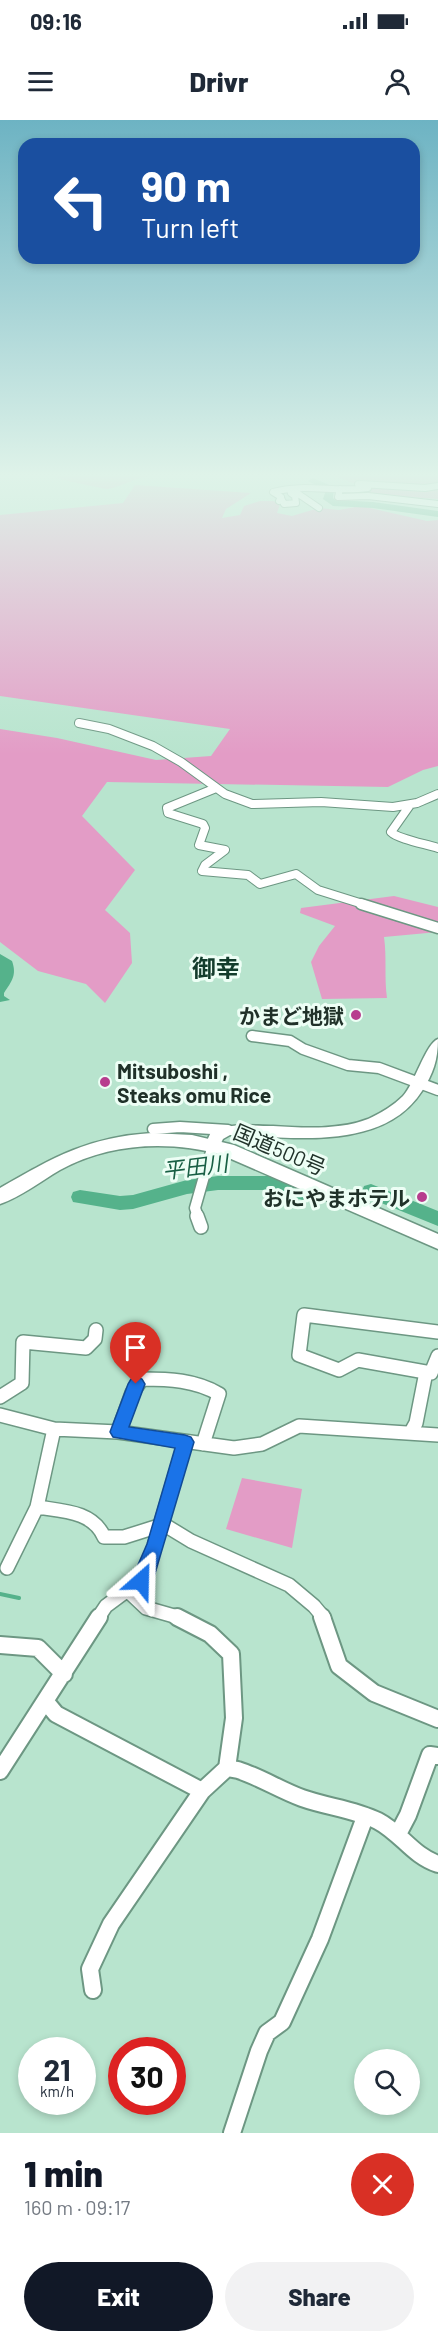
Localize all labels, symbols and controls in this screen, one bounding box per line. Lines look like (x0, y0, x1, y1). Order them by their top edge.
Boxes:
text: 09:16 (30, 8, 82, 34)
icon: menu (24, 65, 57, 98)
text: Drivr (189, 65, 249, 97)
icon: person (381, 65, 414, 98)
text: 90 m (141, 160, 231, 210)
icon: left (42, 162, 120, 240)
text: Turn left (141, 211, 239, 243)
district label: 御幸 (192, 953, 240, 982)
place label: かまど地獄 (239, 1003, 344, 1028)
marker: かまど地獄 (349, 1008, 363, 1022)
place label: Mitsuboshi , Steaks omu Rice (117, 1058, 271, 1107)
marker: Mitsuboshi , Steaks omu Rice (98, 1075, 112, 1089)
street label: 国道500号 (230, 1118, 330, 1180)
water label: 平田川 (161, 1149, 231, 1183)
place label: おにやまホテル (263, 1185, 410, 1210)
marker: おにやまホテル (415, 1190, 429, 1204)
pin (110, 1322, 161, 1384)
icon: arrive (119, 1331, 152, 1364)
position arrow (109, 1549, 173, 1613)
speed limit sign: 30 (108, 2037, 186, 2115)
map controls (354, 2049, 420, 2115)
button: search (354, 2049, 420, 2115)
text: 21 (43, 2051, 71, 2087)
text: km/h (40, 2082, 74, 2100)
text: 1 min (24, 2151, 103, 2194)
button: close (351, 2153, 414, 2216)
text: 160 m · 09:17 (24, 2195, 130, 2219)
button: Exit (24, 2262, 213, 2331)
button: Share (225, 2262, 414, 2331)

